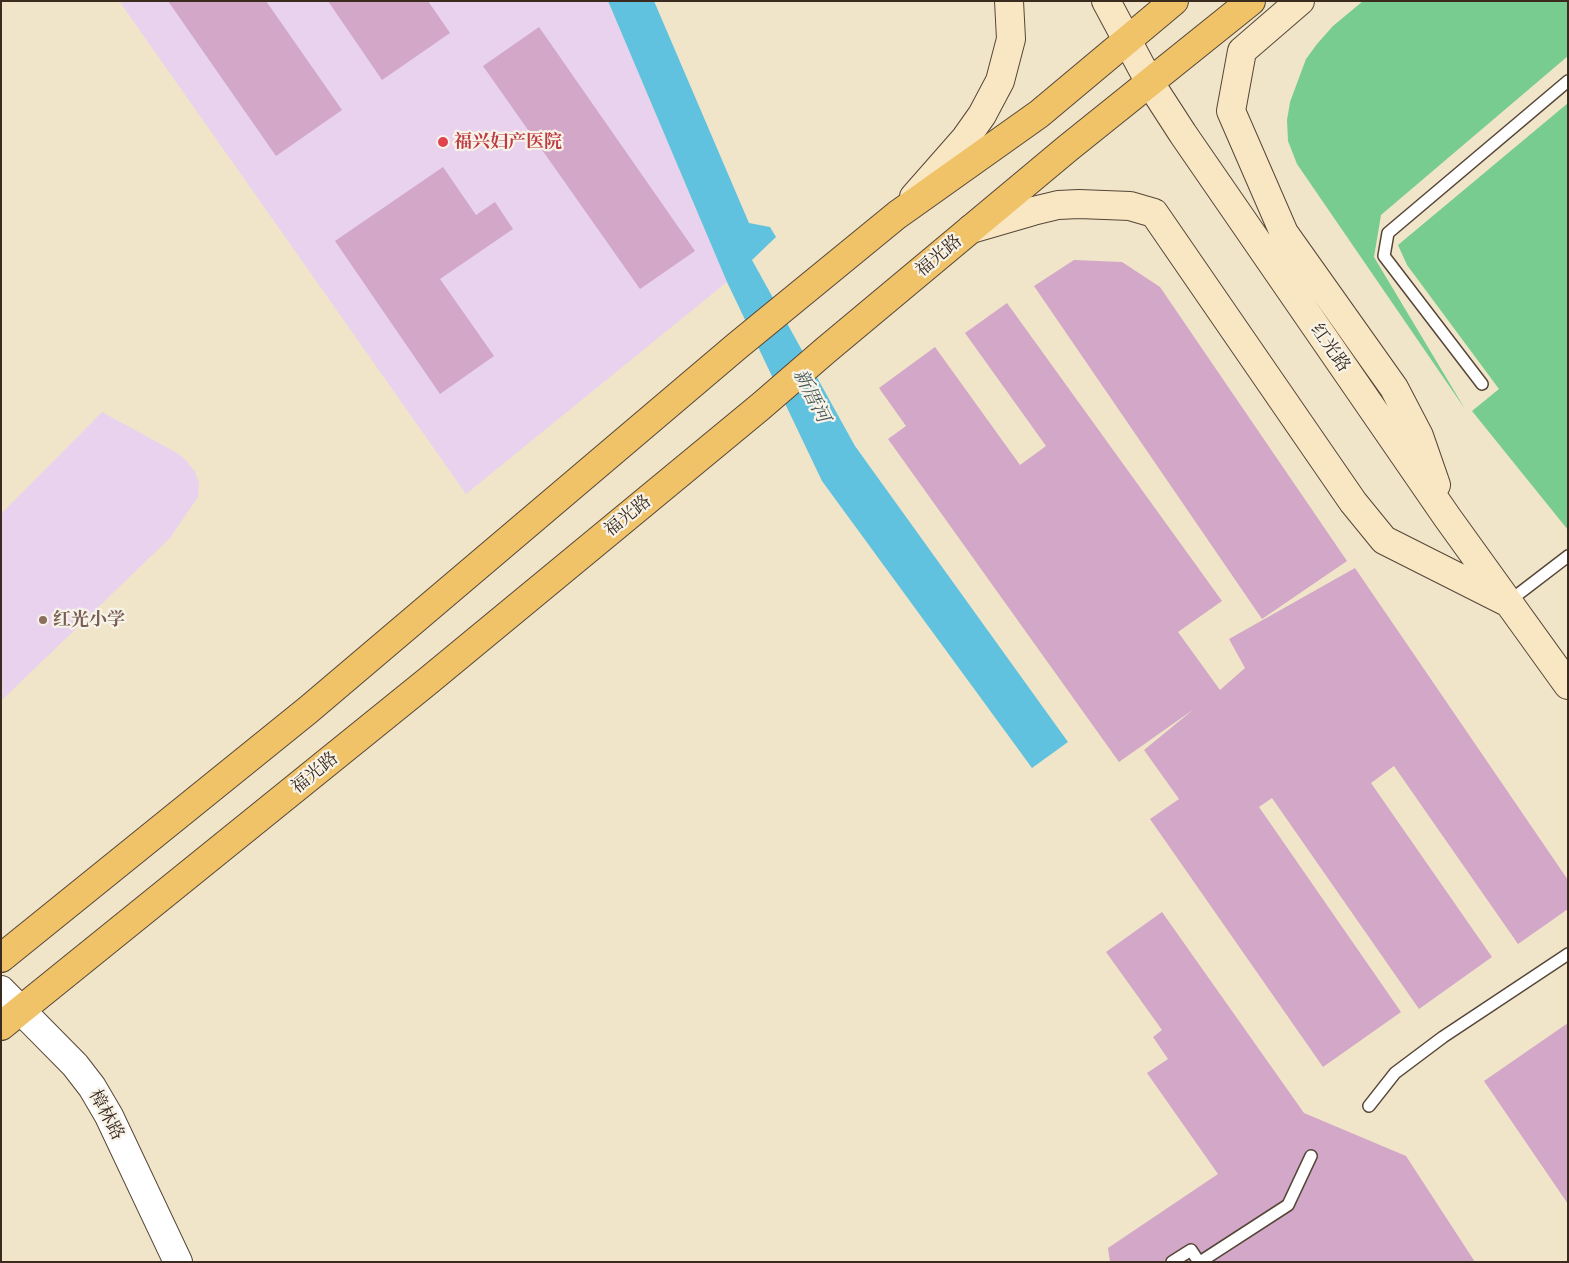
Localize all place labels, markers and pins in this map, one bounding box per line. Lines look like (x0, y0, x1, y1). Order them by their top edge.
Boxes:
place label: 福兴妇产医院 (454, 131, 562, 153)
marker: 福兴妇产医院 (436, 135, 450, 149)
place label: 红光小学 (53, 609, 125, 631)
marker: 红光小学 (37, 614, 49, 626)

